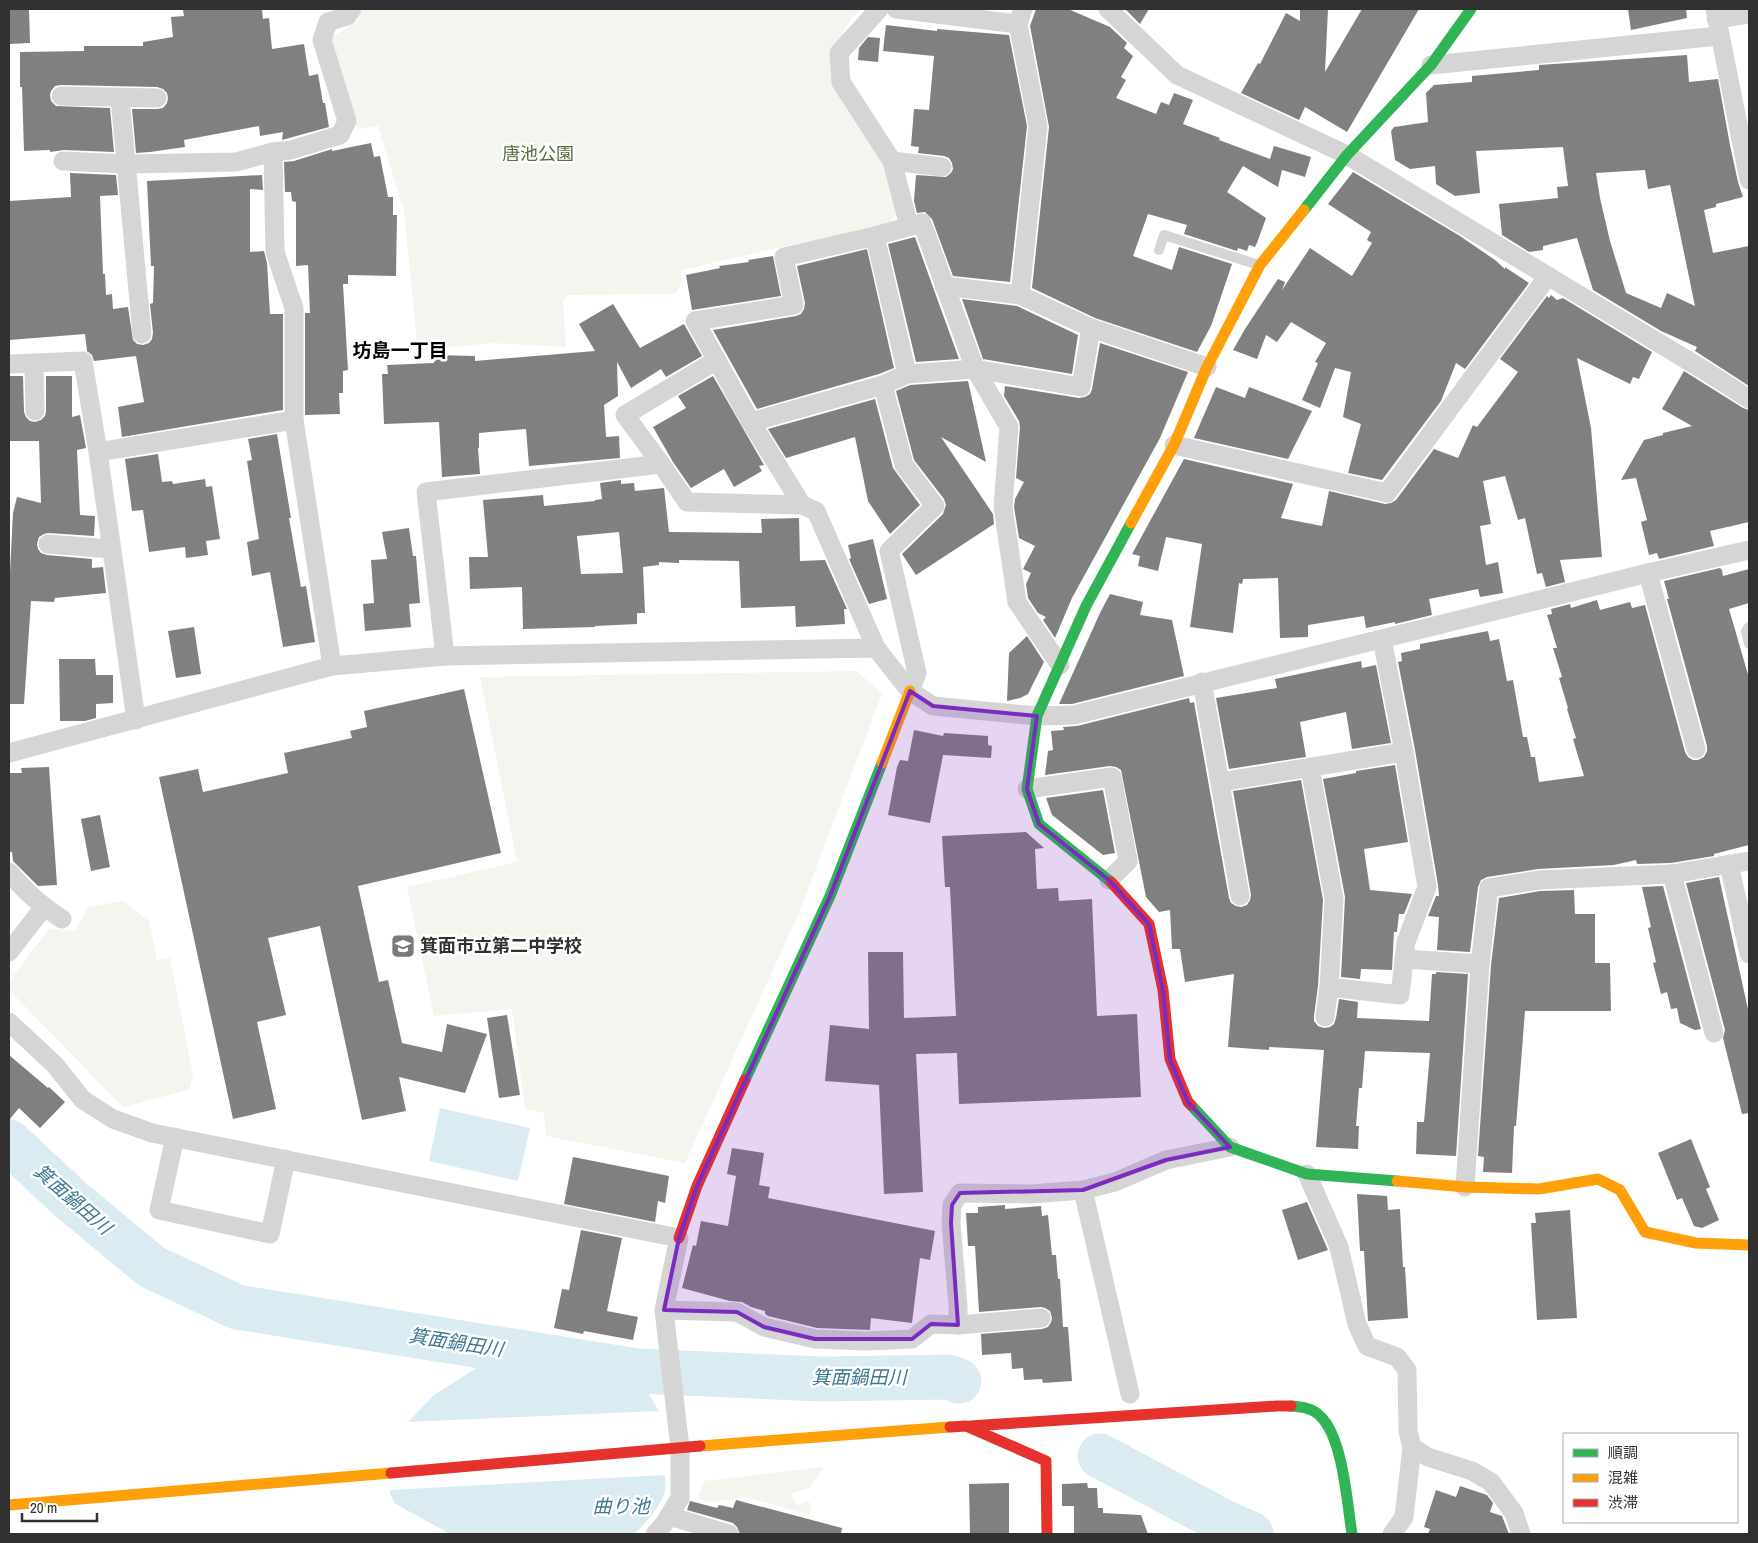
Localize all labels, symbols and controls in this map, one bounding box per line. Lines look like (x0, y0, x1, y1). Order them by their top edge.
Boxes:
park label: 唐池公園 (502, 141, 574, 166)
district label: 坊島一丁目 (352, 337, 448, 363)
school or university icon: 箕面市立第二中学校 (390, 933, 416, 959)
place label: 箕面市立第二中学校 (420, 933, 582, 958)
water label: 箕面鍋田川 (29, 1158, 119, 1241)
water label: 箕面鍋田川 (407, 1322, 507, 1363)
water label: 箕面鍋田川 (811, 1364, 908, 1390)
legend (1563, 1433, 1738, 1523)
text: 順調 (1608, 1442, 1638, 1463)
text: 混雑 (1608, 1467, 1638, 1488)
scale bar (22, 1490, 98, 1522)
text: 渋滞 (1608, 1492, 1638, 1513)
water label: 曲り池 (592, 1493, 651, 1519)
text: 20 m (30, 1497, 57, 1518)

